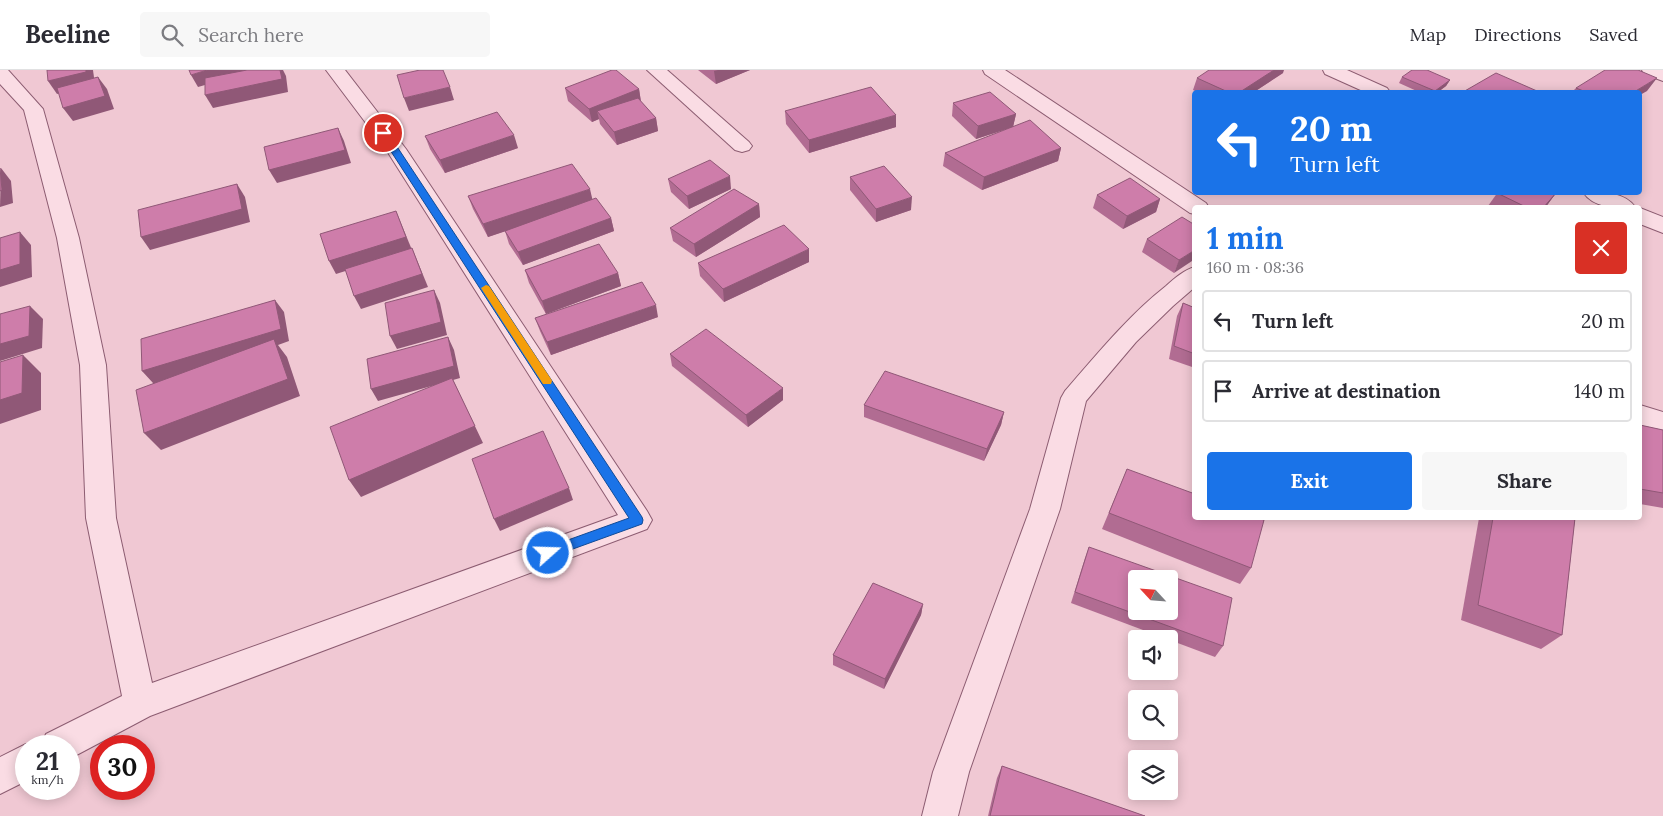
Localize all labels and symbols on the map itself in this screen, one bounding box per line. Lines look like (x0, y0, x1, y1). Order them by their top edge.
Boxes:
pin (362, 112, 404, 154)
position arrow (521, 526, 573, 578)
north arrow (1128, 570, 1178, 620)
speed limit sign: 30 (90, 735, 155, 800)

